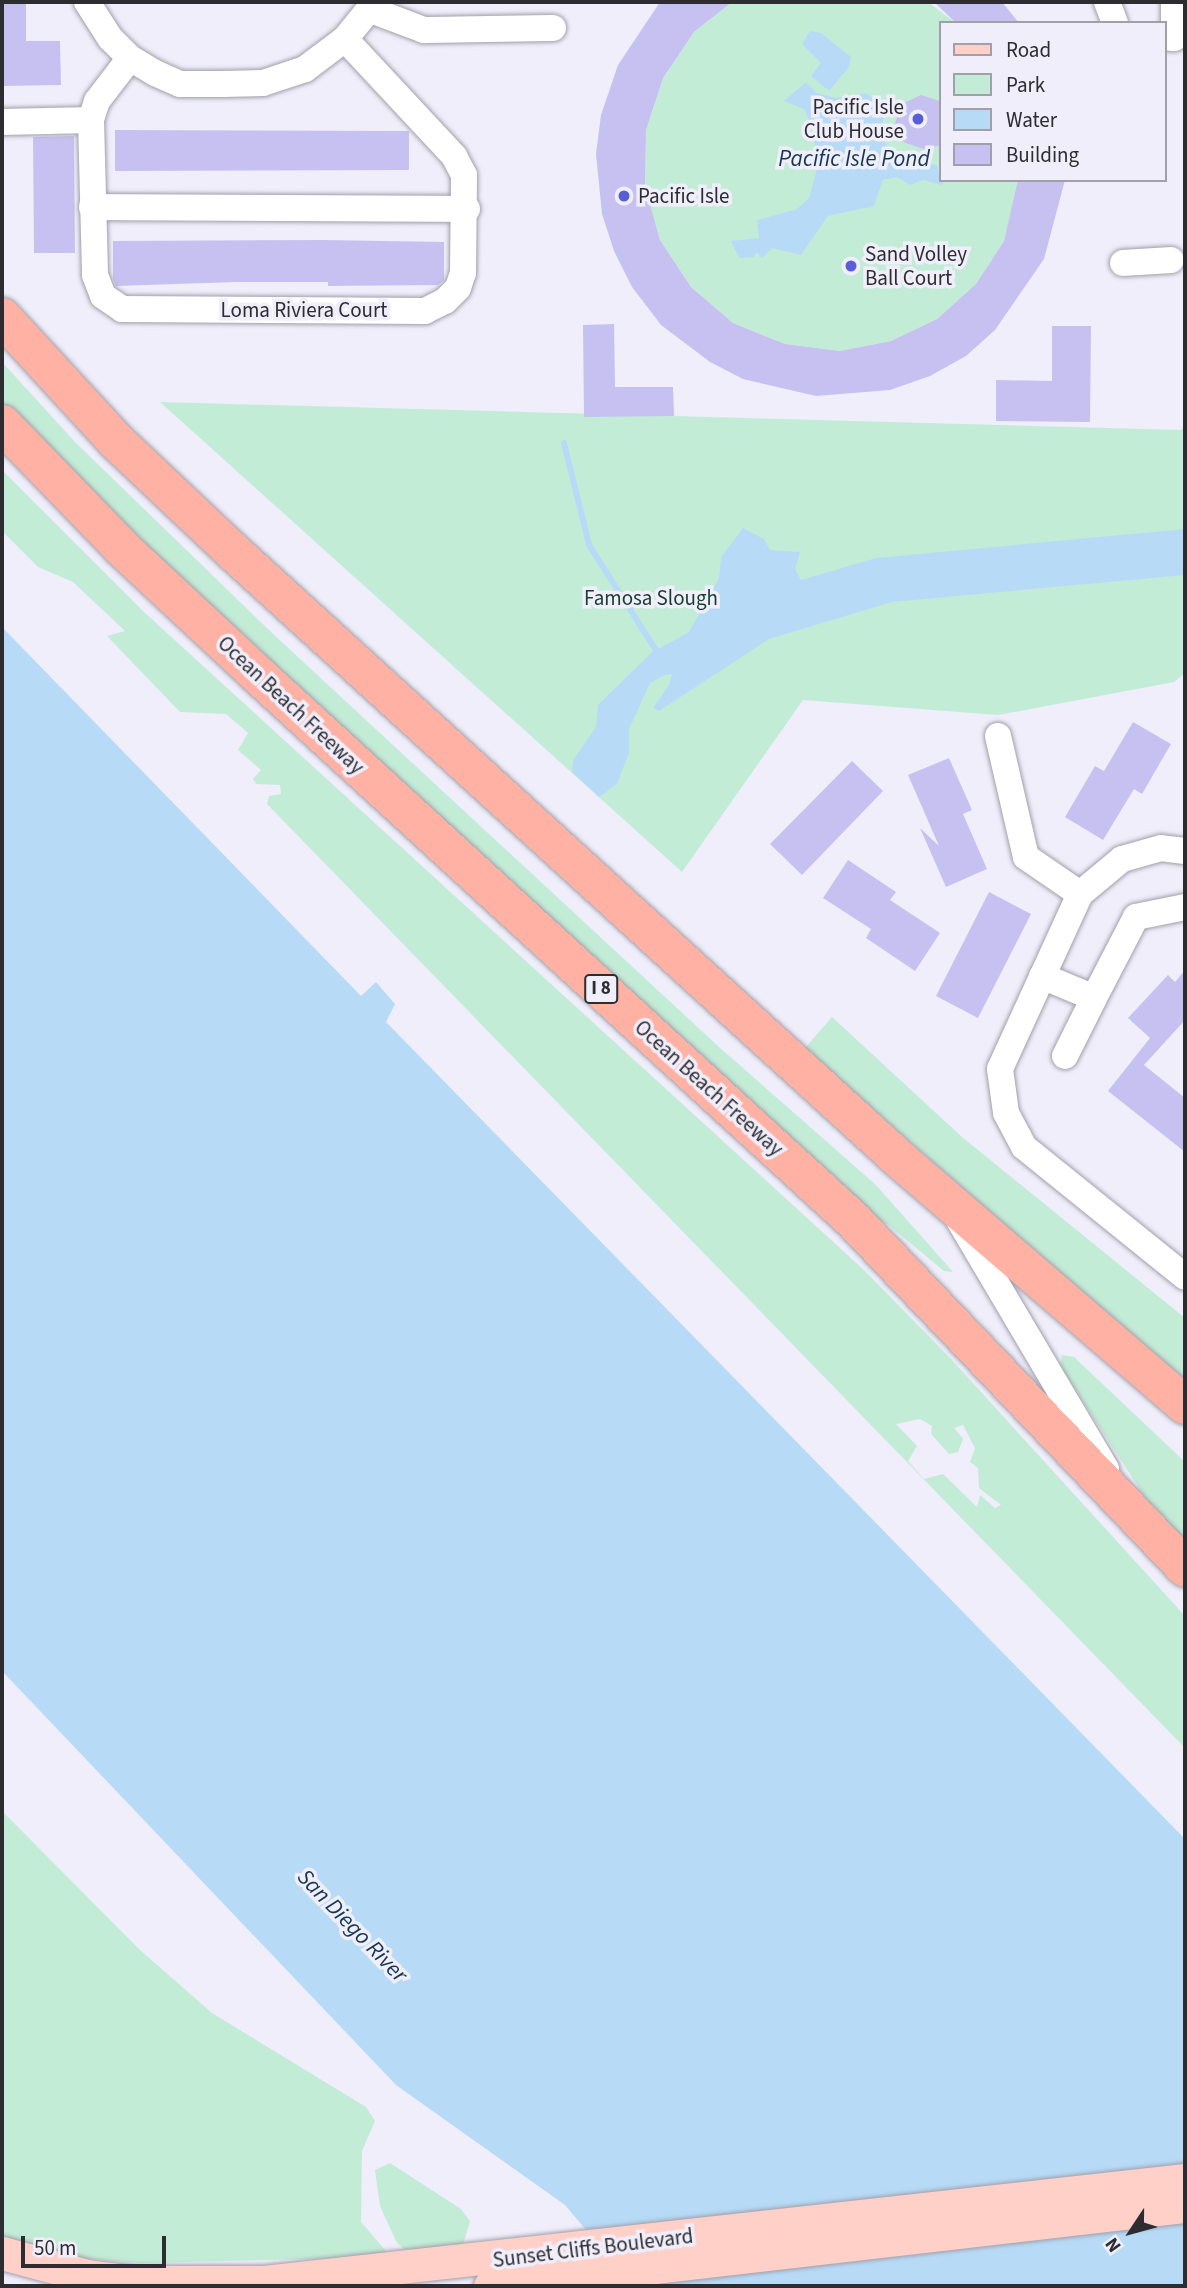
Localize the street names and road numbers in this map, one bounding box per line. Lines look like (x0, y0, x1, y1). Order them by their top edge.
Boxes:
street label: Loma Riviera Court (221, 297, 387, 323)
street label: Ocean Beach Freeway (213, 631, 369, 779)
road number: I 8 (584, 973, 618, 1004)
street label: Ocean Beach Freeway (630, 1015, 788, 1161)
street label: Sunset Cliffs Boulevard (491, 2223, 695, 2273)

